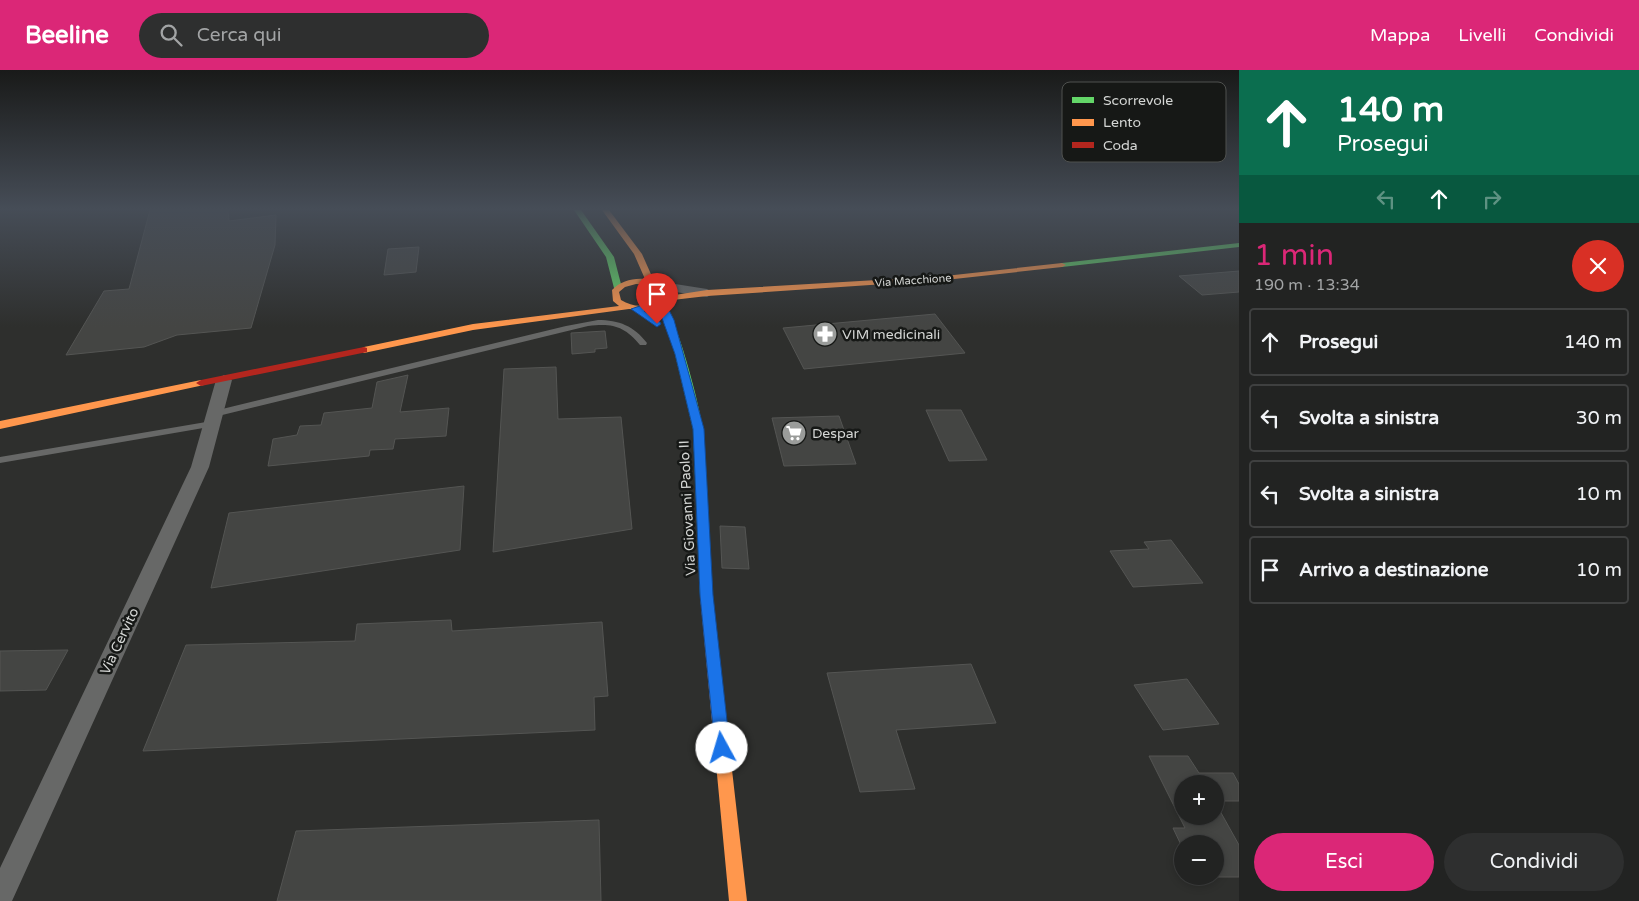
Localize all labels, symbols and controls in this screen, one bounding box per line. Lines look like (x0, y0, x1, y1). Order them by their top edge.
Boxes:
search box (139, 13, 489, 58)
text: Beeline (25, 21, 109, 50)
icon: search (157, 21, 185, 49)
text: Cerca qui (197, 24, 282, 46)
text: Mappa (1370, 24, 1430, 46)
text: Livelli (1458, 24, 1506, 46)
text: Condividi (1534, 24, 1614, 46)
legend (1062, 82, 1226, 162)
text: 140 m (1337, 89, 1444, 131)
icon: ahead (1254, 90, 1319, 155)
text: Scorrevole (1103, 92, 1173, 109)
text: Lento (1103, 114, 1141, 131)
text: Prosegui (1337, 131, 1429, 157)
text: Coda (1103, 137, 1138, 154)
icon: left (1372, 185, 1400, 213)
icon: ahead (1425, 185, 1453, 213)
icon: right (1478, 185, 1506, 213)
text: 1 min (1254, 237, 1334, 274)
button: close (1572, 240, 1624, 292)
street label: Via Macchione (874, 271, 952, 290)
pin (636, 273, 678, 324)
text: 190 m · 13:34 (1254, 275, 1360, 295)
icon: arrive (643, 280, 671, 308)
pharmacy icon: VIM medicinali (812, 321, 838, 347)
place label: VIM medicinali (842, 326, 940, 343)
icon: ahead (1256, 328, 1284, 356)
text: Prosegui (1299, 331, 1378, 353)
text: 140 m (1564, 331, 1622, 353)
icon: left (1256, 404, 1284, 432)
text: Svolta a sinistra (1299, 407, 1439, 429)
text: 30 m (1576, 407, 1622, 429)
supermarket icon: Despar (781, 420, 807, 446)
place label: Despar (812, 425, 860, 442)
street label: Via Giovanni Paolo II (675, 440, 700, 576)
icon: left (1256, 480, 1284, 508)
text: Svolta a sinistra (1299, 483, 1439, 505)
text: 10 m (1576, 483, 1622, 505)
icon: arrive (1256, 556, 1284, 584)
text: Arrivo a destinazione (1299, 559, 1489, 581)
text: 10 m (1576, 559, 1622, 581)
street label: Via Cervito (97, 605, 142, 677)
position arrow (695, 721, 747, 773)
map controls (1174, 775, 1224, 885)
button: + (1174, 775, 1224, 825)
button: Esci (1254, 833, 1434, 891)
button: Condividi (1444, 833, 1624, 891)
button: − (1174, 835, 1224, 885)

